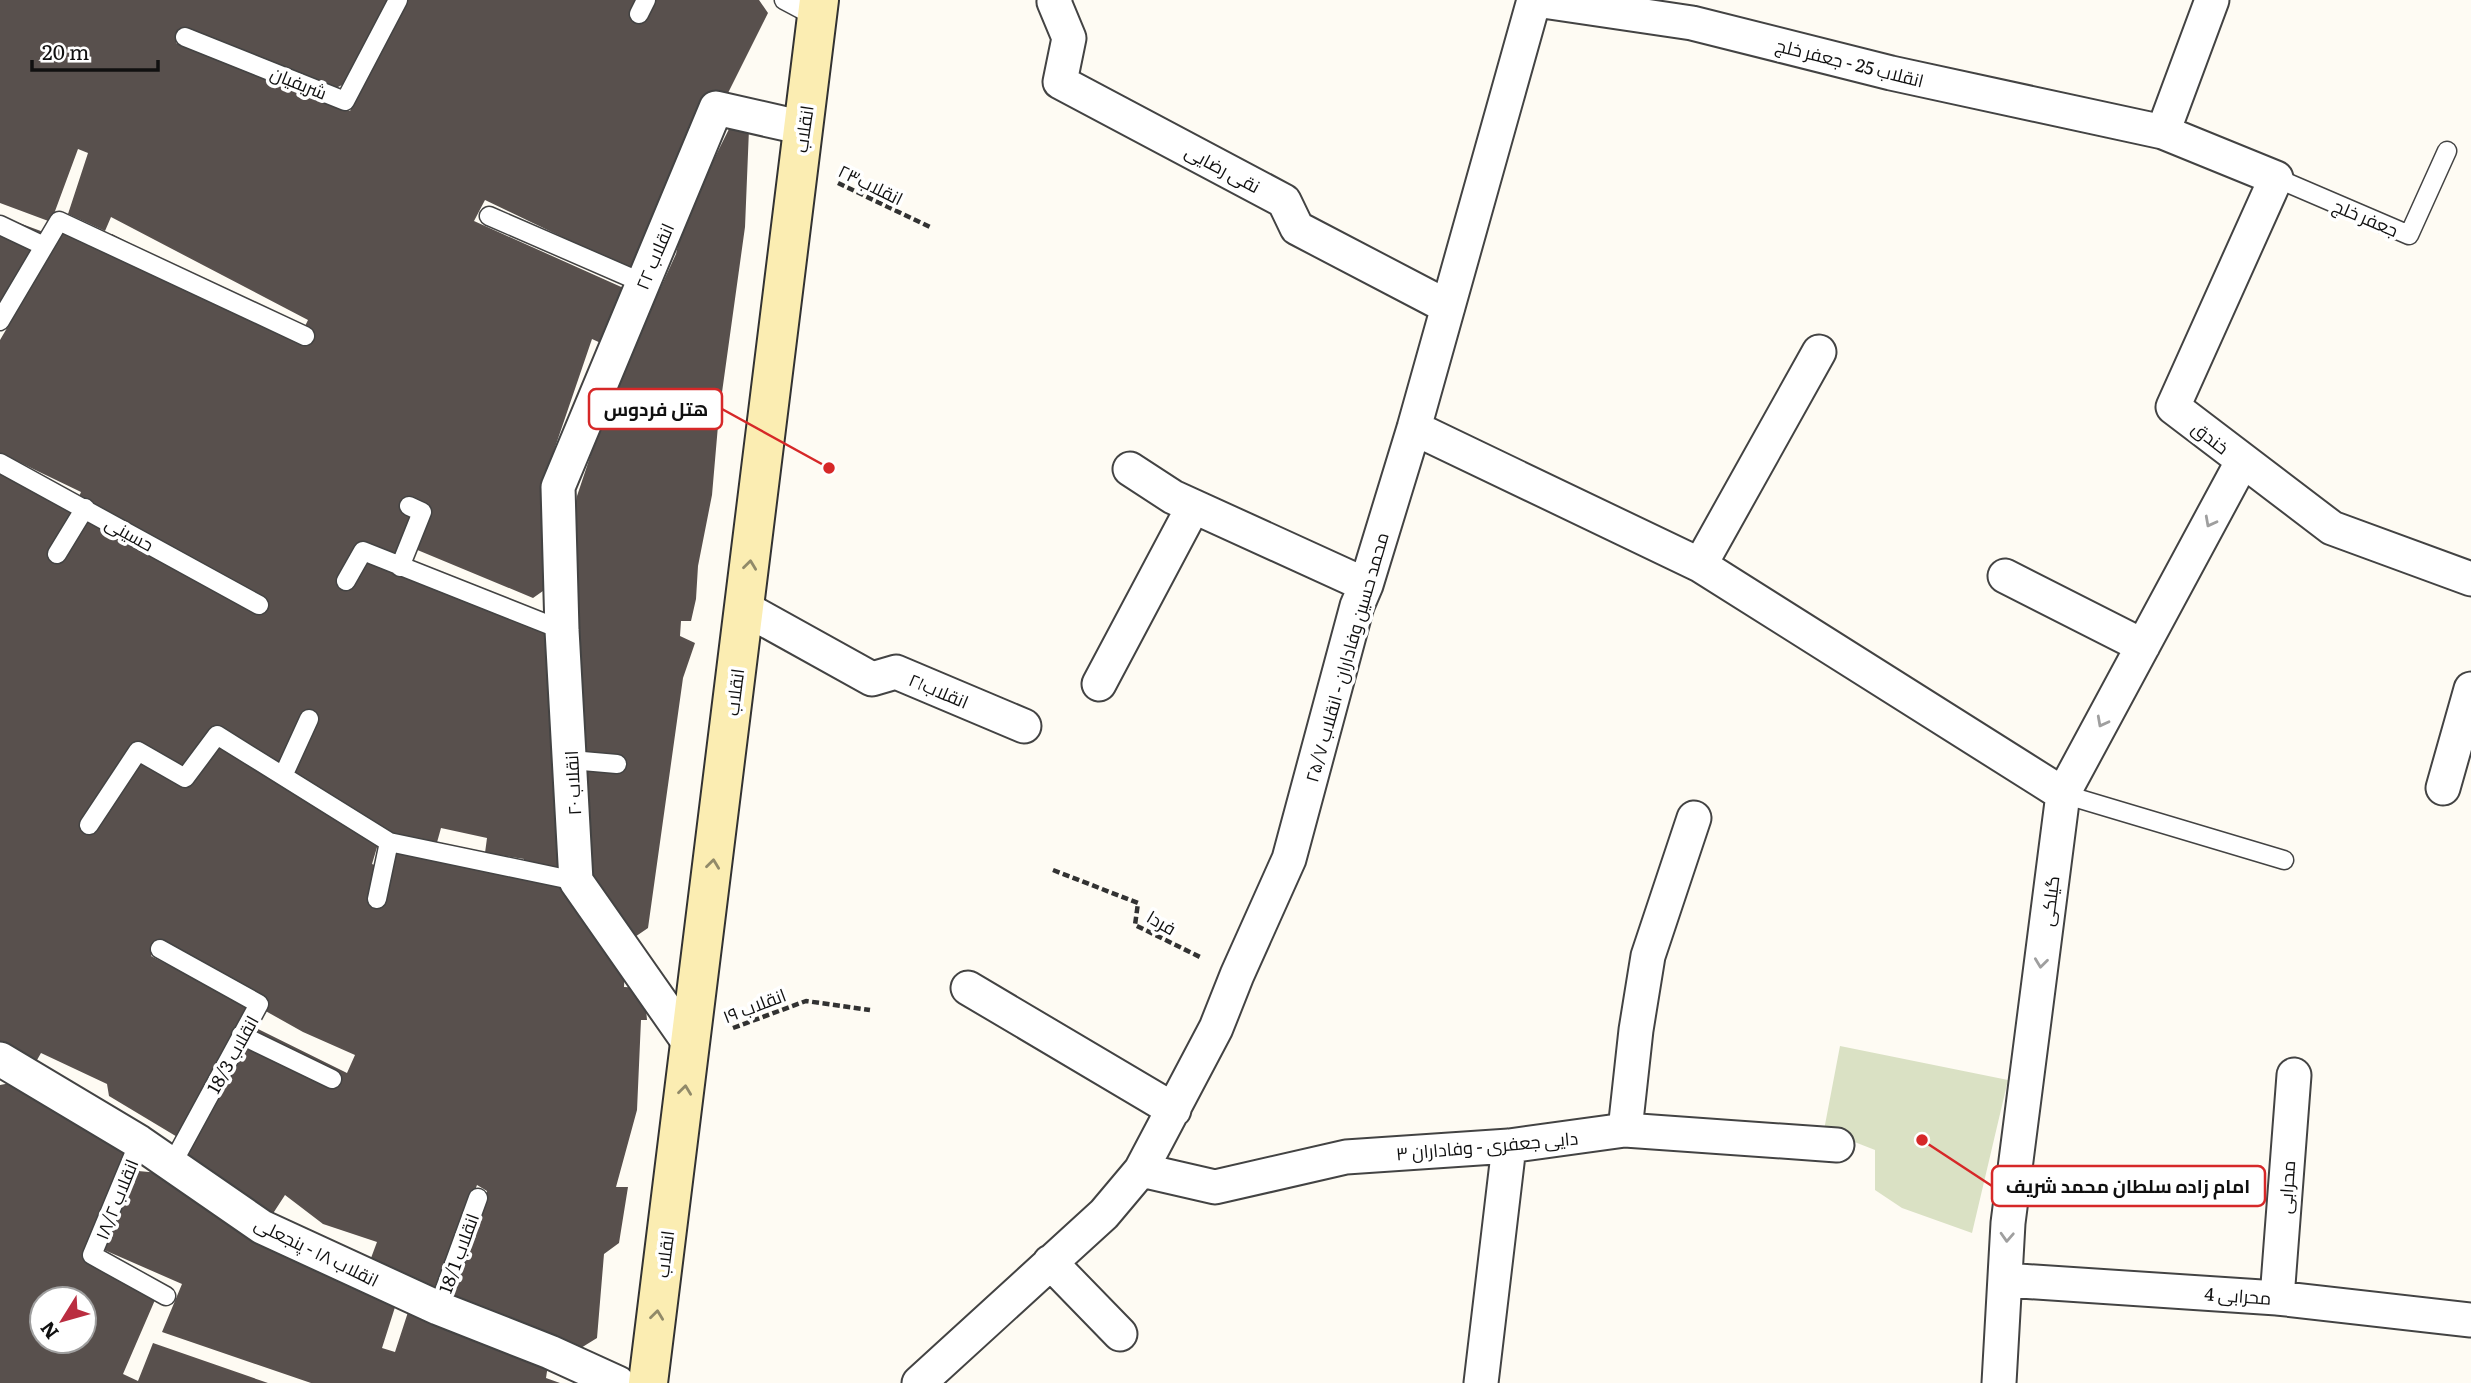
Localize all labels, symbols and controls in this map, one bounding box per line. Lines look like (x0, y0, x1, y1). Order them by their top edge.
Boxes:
scale bar (32, 28, 158, 72)
street label: انقلاب 25 - جعفر خلج (1773, 31, 1927, 93)
text: 20 m (42, 35, 89, 66)
street label: شریفیان (267, 58, 331, 106)
street label: انقلاب (786, 104, 820, 154)
street label: نقی رضایی (1181, 137, 1265, 199)
street label: انقلاب۲۳ (834, 157, 908, 211)
street label: جعفر خلج (2329, 191, 2403, 243)
street label: انقلاب ۲۲ (628, 218, 680, 294)
callout: هتل فردوس (589, 389, 722, 429)
text: هتل فردوس (604, 394, 708, 422)
street label: خندق (2187, 414, 2235, 460)
street label: حسینی (101, 509, 159, 557)
one-way arrow (2205, 515, 2218, 527)
street label: محمد حسین وفاداران - انقلاب ۲۵/۷ (1297, 529, 1395, 785)
one-way arrow (742, 559, 757, 571)
street label: انقلاب۲۱ (905, 665, 973, 715)
street label: انقلاب (718, 667, 750, 717)
one-way arrow (2097, 715, 2110, 727)
street label: انقلاب ۲۰ (557, 750, 587, 816)
one-way arrow (705, 858, 720, 870)
street label: گیلکی (2033, 874, 2065, 928)
street label: فردا (1142, 903, 1182, 941)
one-way arrow (2034, 957, 2049, 969)
street label: انقلاب ۱۹ (718, 981, 790, 1029)
street label: انقلاب 18/3 (199, 1010, 265, 1098)
one-way arrow (677, 1084, 692, 1095)
street label: دایی جعفری - وفاداران ۳ (1395, 1124, 1579, 1166)
street label: انقلاب ۱۸/۲ (88, 1155, 144, 1243)
street label: محرابی (2271, 1159, 2301, 1215)
callout: امام زاده سلطان محمد شریف (1992, 1166, 2265, 1206)
text: امام زاده سلطان محمد شریف (2006, 1171, 2250, 1200)
street label: انقلاب ۱۸ - پنجعلی (250, 1209, 384, 1293)
street label: انقلاب 18/1 (431, 1209, 485, 1297)
street label: انقلاب (648, 1229, 680, 1279)
one-way arrow (1999, 1232, 2014, 1243)
street label: محرابی 4 (2204, 1279, 2272, 1311)
north arrow (28, 1285, 98, 1355)
one-way arrow (649, 1309, 664, 1321)
text: N (33, 1316, 65, 1346)

